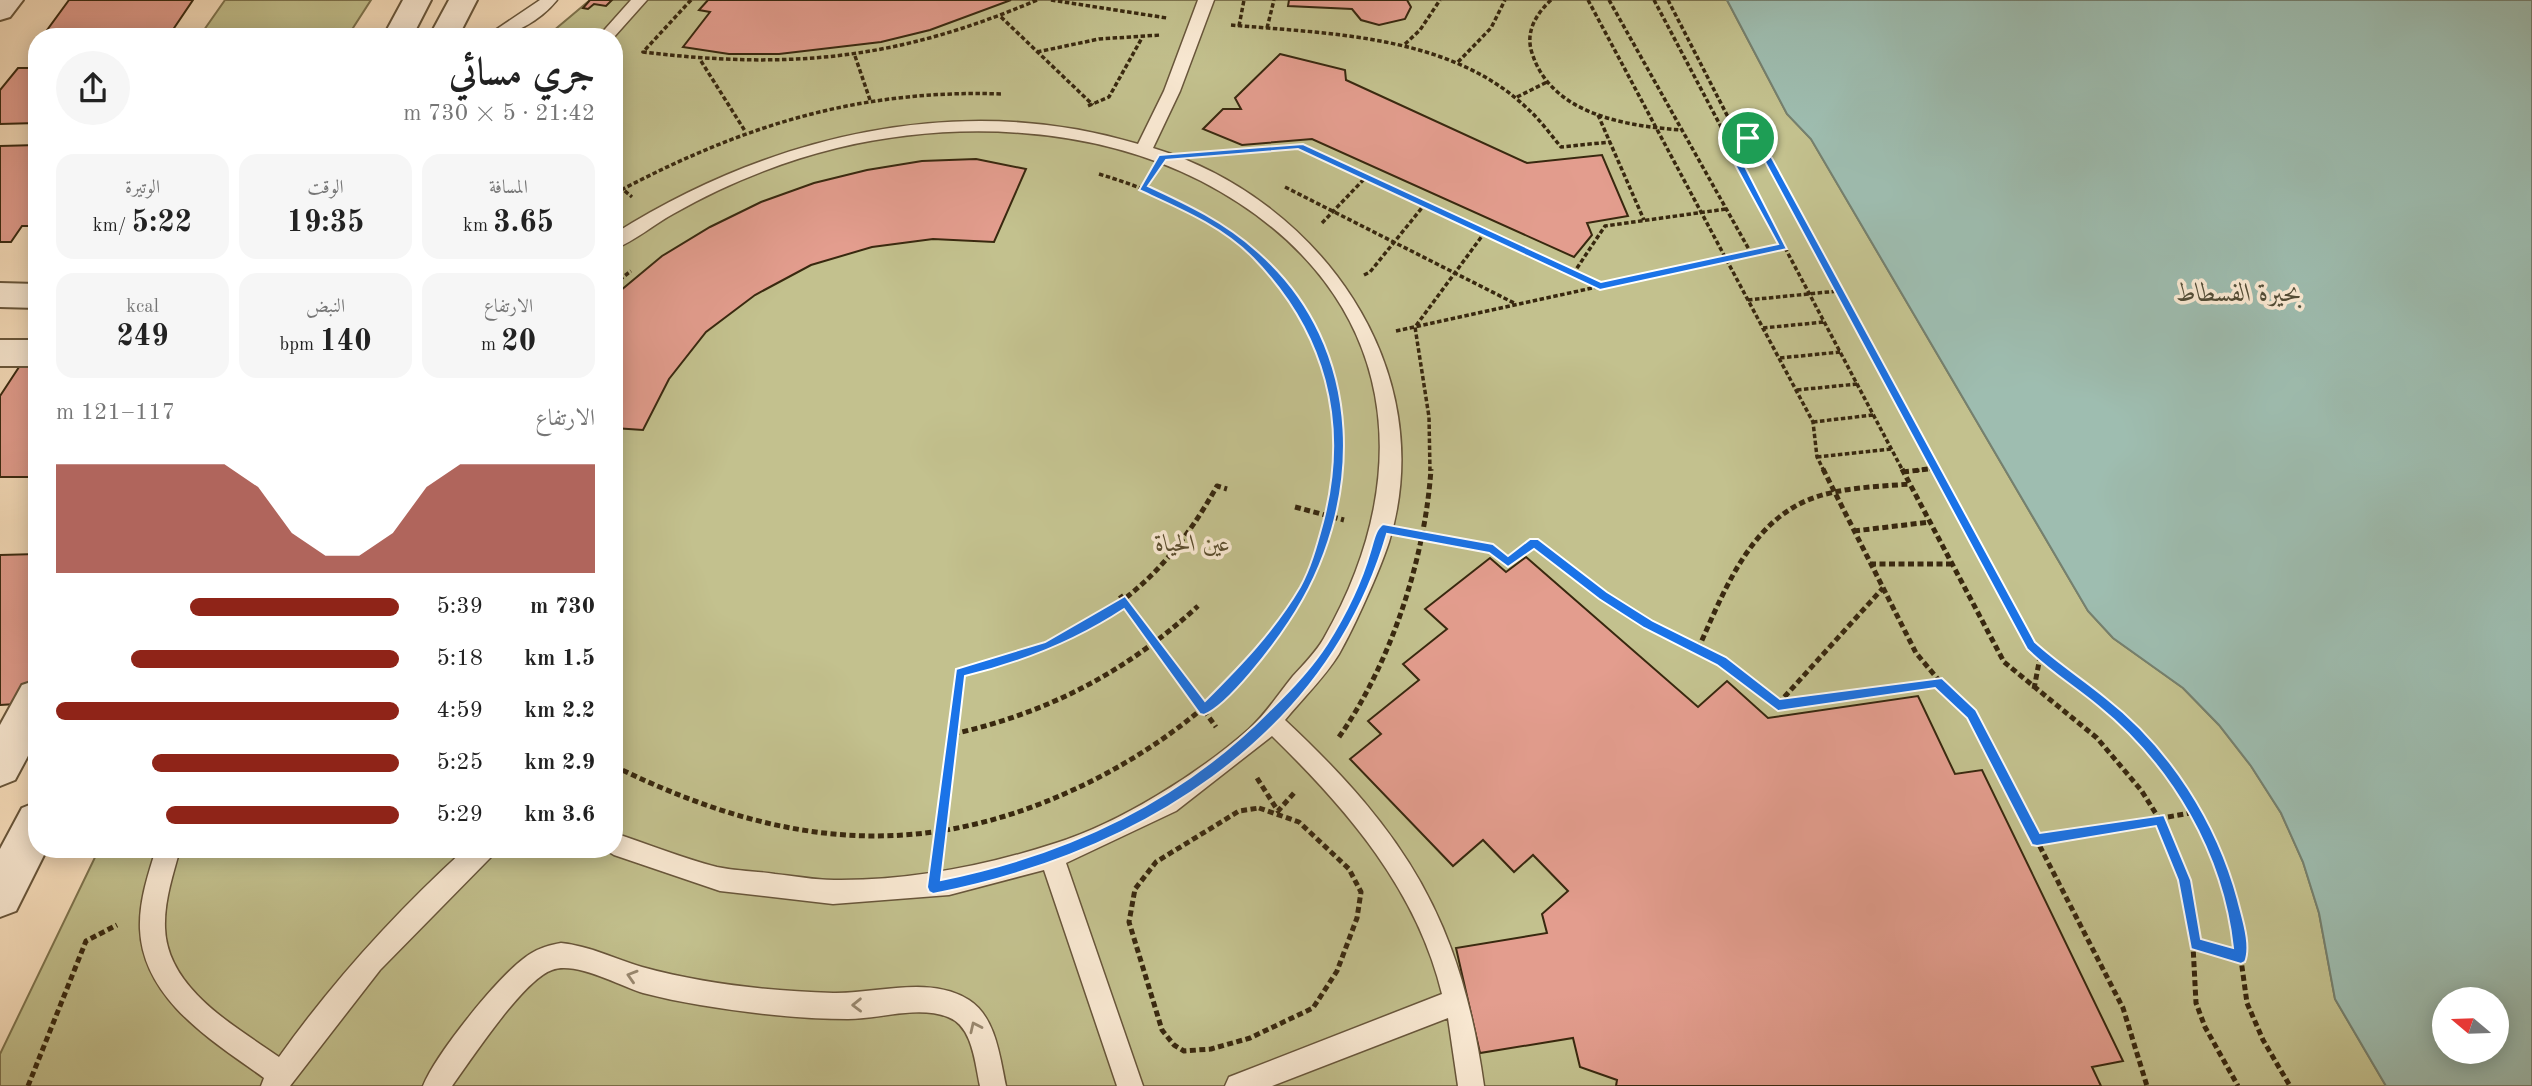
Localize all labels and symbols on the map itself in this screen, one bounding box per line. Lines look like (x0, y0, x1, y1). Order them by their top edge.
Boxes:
pin (1718, 108, 1778, 168)
water label: بحيرة الفسطاط (2176, 281, 2302, 309)
park label: عين الحياة (1155, 533, 1230, 557)
one-way arrow (626, 970, 638, 985)
north arrow (2432, 987, 2510, 1064)
one-way arrow (851, 997, 862, 1013)
one-way arrow (969, 1022, 983, 1034)

